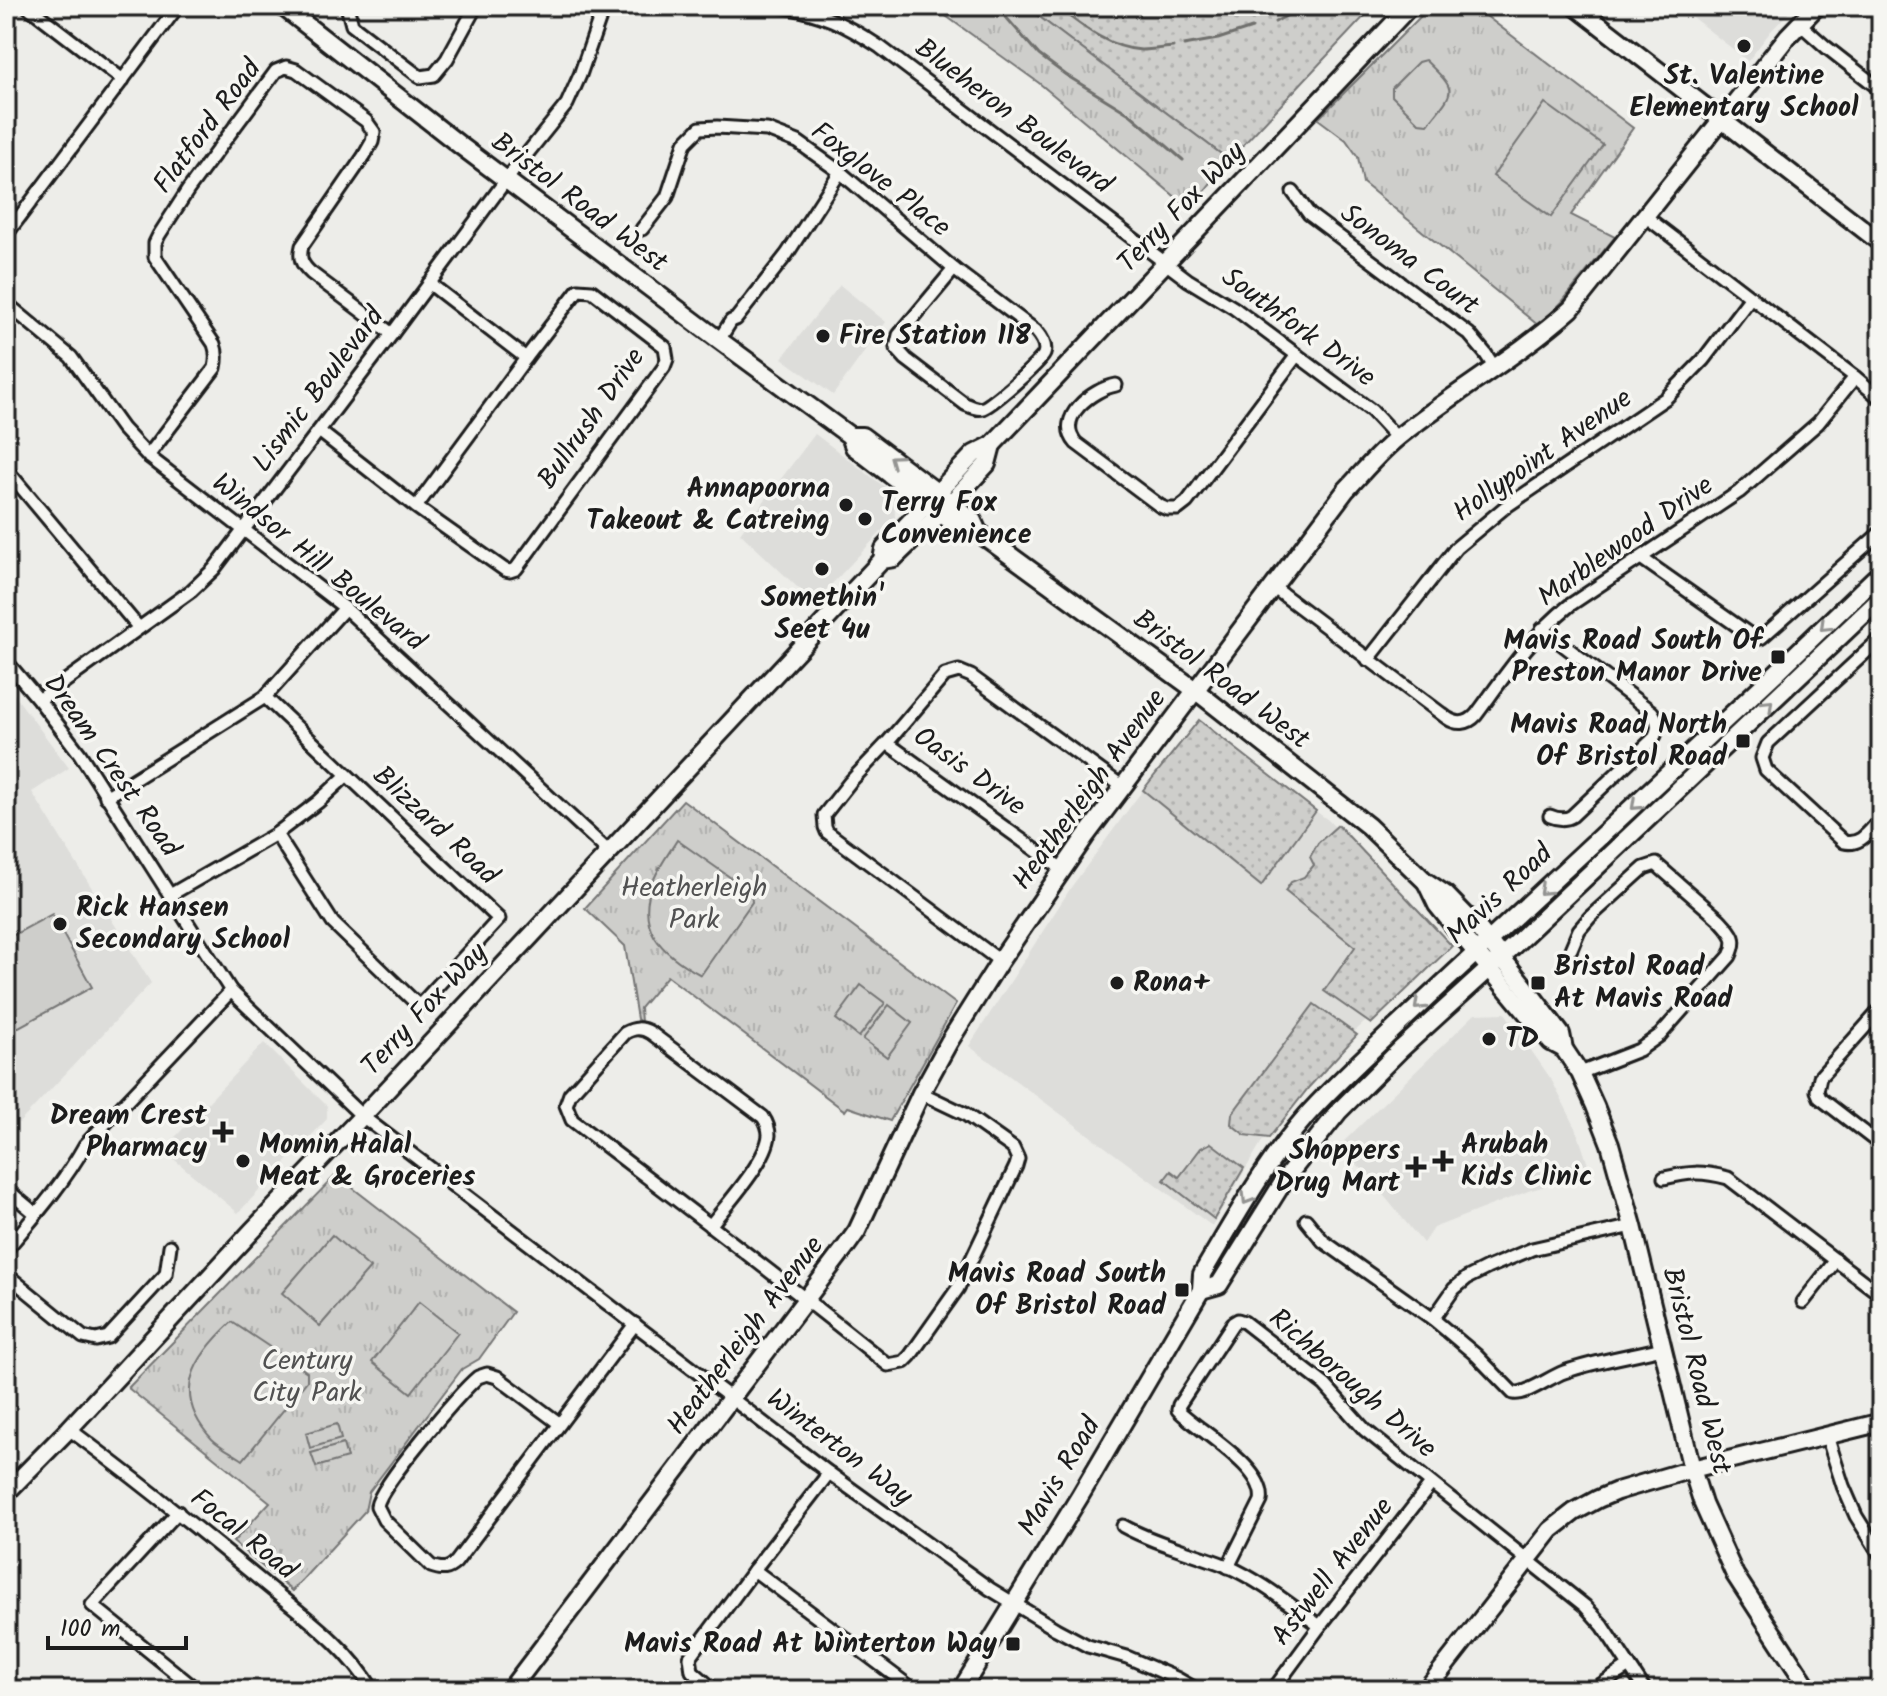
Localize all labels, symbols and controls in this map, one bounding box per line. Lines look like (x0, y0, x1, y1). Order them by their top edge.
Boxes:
street label: Blueheron Boulevard (904, 27, 1122, 207)
marker: St. Valentine Elementary School (1735, 37, 1753, 55)
street label: Flatford Road (142, 49, 275, 204)
place label: St. Valentine Elementary School (1630, 54, 1859, 131)
street label: Foxglove Place (800, 111, 960, 250)
street label: Bristol Road West (481, 121, 678, 285)
street label: Terry Fox Way (1107, 131, 1258, 284)
street label: Sonoma Court (1330, 192, 1489, 328)
street label: Southfork Drive (1211, 256, 1385, 400)
street label: Lismic Boulevard (241, 297, 397, 483)
place label: Fire Station 118 (839, 314, 1031, 359)
marker: Fire Station 118 (814, 327, 832, 345)
street label: Bullrush Drive (526, 338, 658, 499)
street label: Hollypoint Avenue (1444, 377, 1642, 535)
one-way arrow (890, 456, 904, 470)
street label: Windsor Hill Boulevard (201, 462, 436, 664)
street label: Marblewood Drive (1529, 464, 1724, 620)
place label: Annapoorna Takeout & Catreing (586, 467, 830, 544)
place label: Terry Fox Convenience (881, 481, 1032, 558)
marker: Annapoorna Takeout & Catreing (837, 496, 855, 514)
marker: Terry Fox Convenience (856, 510, 874, 528)
marker: Somethin' Seet 4u (813, 560, 831, 578)
place label: Somethin' Seet 4u (761, 576, 885, 653)
street label: Bristol Road West (1123, 598, 1320, 762)
one-way arrow (1820, 617, 1834, 631)
place label: Mavis Road South Of Preston Manor Drive (1503, 619, 1765, 696)
marker: Mavis Road South Of Preston Manor Drive (1769, 648, 1787, 666)
street label: Dream Crest Road (31, 665, 192, 868)
street label: Heatherleigh Avenue (1001, 679, 1179, 900)
one-way arrow (1759, 699, 1773, 714)
place label: Mavis Road North Of Bristol Road (1510, 703, 1728, 780)
street label: Oasis Drive (903, 715, 1035, 829)
marker: Mavis Road North Of Bristol Road (1734, 732, 1752, 750)
street label: Blizzard Road (361, 755, 510, 898)
one-way arrow (1630, 795, 1645, 809)
street label: Mavis Road (1436, 832, 1565, 957)
park label: Heatherleigh Park (621, 866, 767, 943)
one-way arrow (1538, 880, 1553, 894)
place label: Rick Hansen Secondary School (76, 886, 290, 963)
marker: Rick Hansen Secondary School (51, 915, 69, 933)
street label: Terry Fox Way (351, 932, 500, 1087)
place label: Bristol Road At Mavis Road (1554, 945, 1733, 1022)
place label: Rona+ (1133, 961, 1210, 1006)
marker: Rona+ (1108, 974, 1126, 992)
marker: Bristol Road At Mavis Road (1529, 974, 1547, 992)
one-way arrow (1414, 996, 1428, 1011)
place label: TD (1505, 1017, 1539, 1062)
marker: TD (1480, 1030, 1498, 1048)
place label: Dream Crest Pharmacy (50, 1094, 207, 1171)
marker: Dream Crest Pharmacy (214, 1123, 232, 1141)
place label: Momin Halal Meat & Groceries (259, 1123, 475, 1200)
place label: Arubah Kids Clinic (1461, 1123, 1593, 1200)
place label: Shoppers Drug Mart (1275, 1129, 1400, 1206)
marker: Arubah Kids Clinic (1432, 1150, 1454, 1172)
marker: Momin Halal Meat & Groceries (234, 1152, 252, 1170)
marker: Shoppers Drug Mart (1407, 1158, 1425, 1176)
one-way arrow (1241, 1190, 1257, 1205)
street label: Heatherleigh Avenue (656, 1226, 837, 1446)
place label: Mavis Road South Of Bristol Road (948, 1252, 1167, 1329)
street label: Bristol Road West (1649, 1263, 1744, 1480)
marker: Mavis Road South Of Bristol Road (1173, 1281, 1191, 1299)
street label: Richborough Drive (1258, 1298, 1447, 1471)
park label: Century City Park (252, 1339, 363, 1416)
street label: Winterton Way (756, 1378, 923, 1519)
street label: Mavis Road (1006, 1408, 1114, 1546)
street label: Focal Road (179, 1478, 307, 1593)
street label: Astwell Avenue (1260, 1487, 1406, 1656)
scale bar (48, 1600, 186, 1650)
text: 100 m (60, 1610, 120, 1649)
place label: Mavis Road At Winterton Way (624, 1622, 997, 1667)
marker: Mavis Road At Winterton Way (1004, 1635, 1022, 1653)

